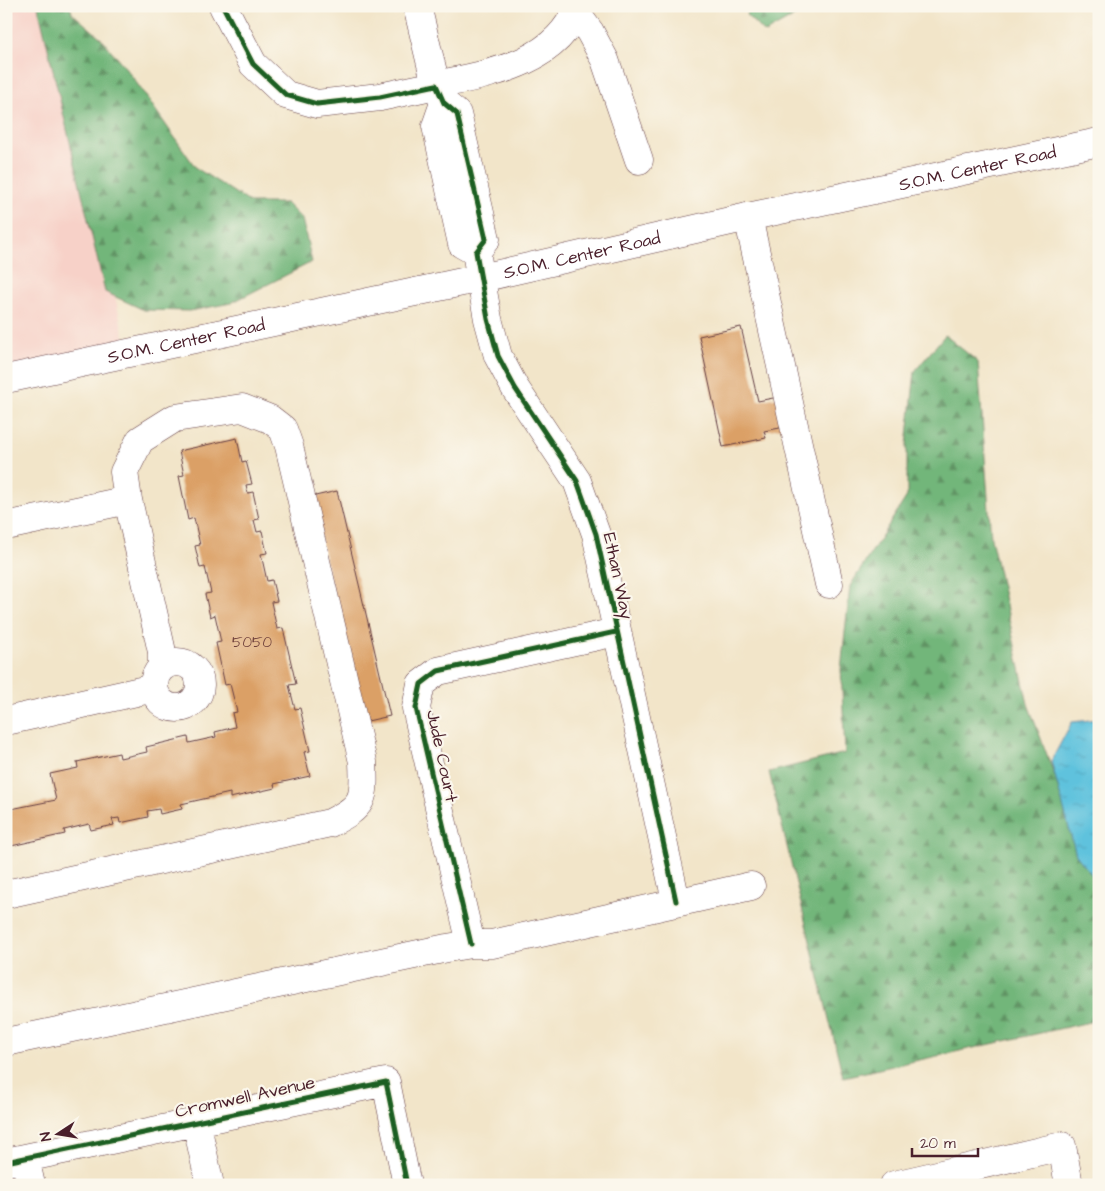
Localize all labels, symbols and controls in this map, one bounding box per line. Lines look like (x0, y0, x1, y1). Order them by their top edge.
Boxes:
street label: S.O.M. Center Road (896, 139, 1058, 197)
street label: S.O.M. Center Road (501, 225, 663, 285)
street label: S.O.M. Center Road (105, 312, 267, 370)
street label: Ethan Way (596, 530, 639, 622)
house number: 5050 (232, 632, 273, 653)
street label: Jude Court (420, 707, 464, 805)
street label: Cromwell Avenue (173, 1070, 318, 1124)
north arrow (32, 1108, 82, 1158)
scale bar (912, 1126, 979, 1158)
text: N (36, 1130, 57, 1143)
text: 20 m (920, 1133, 956, 1154)

